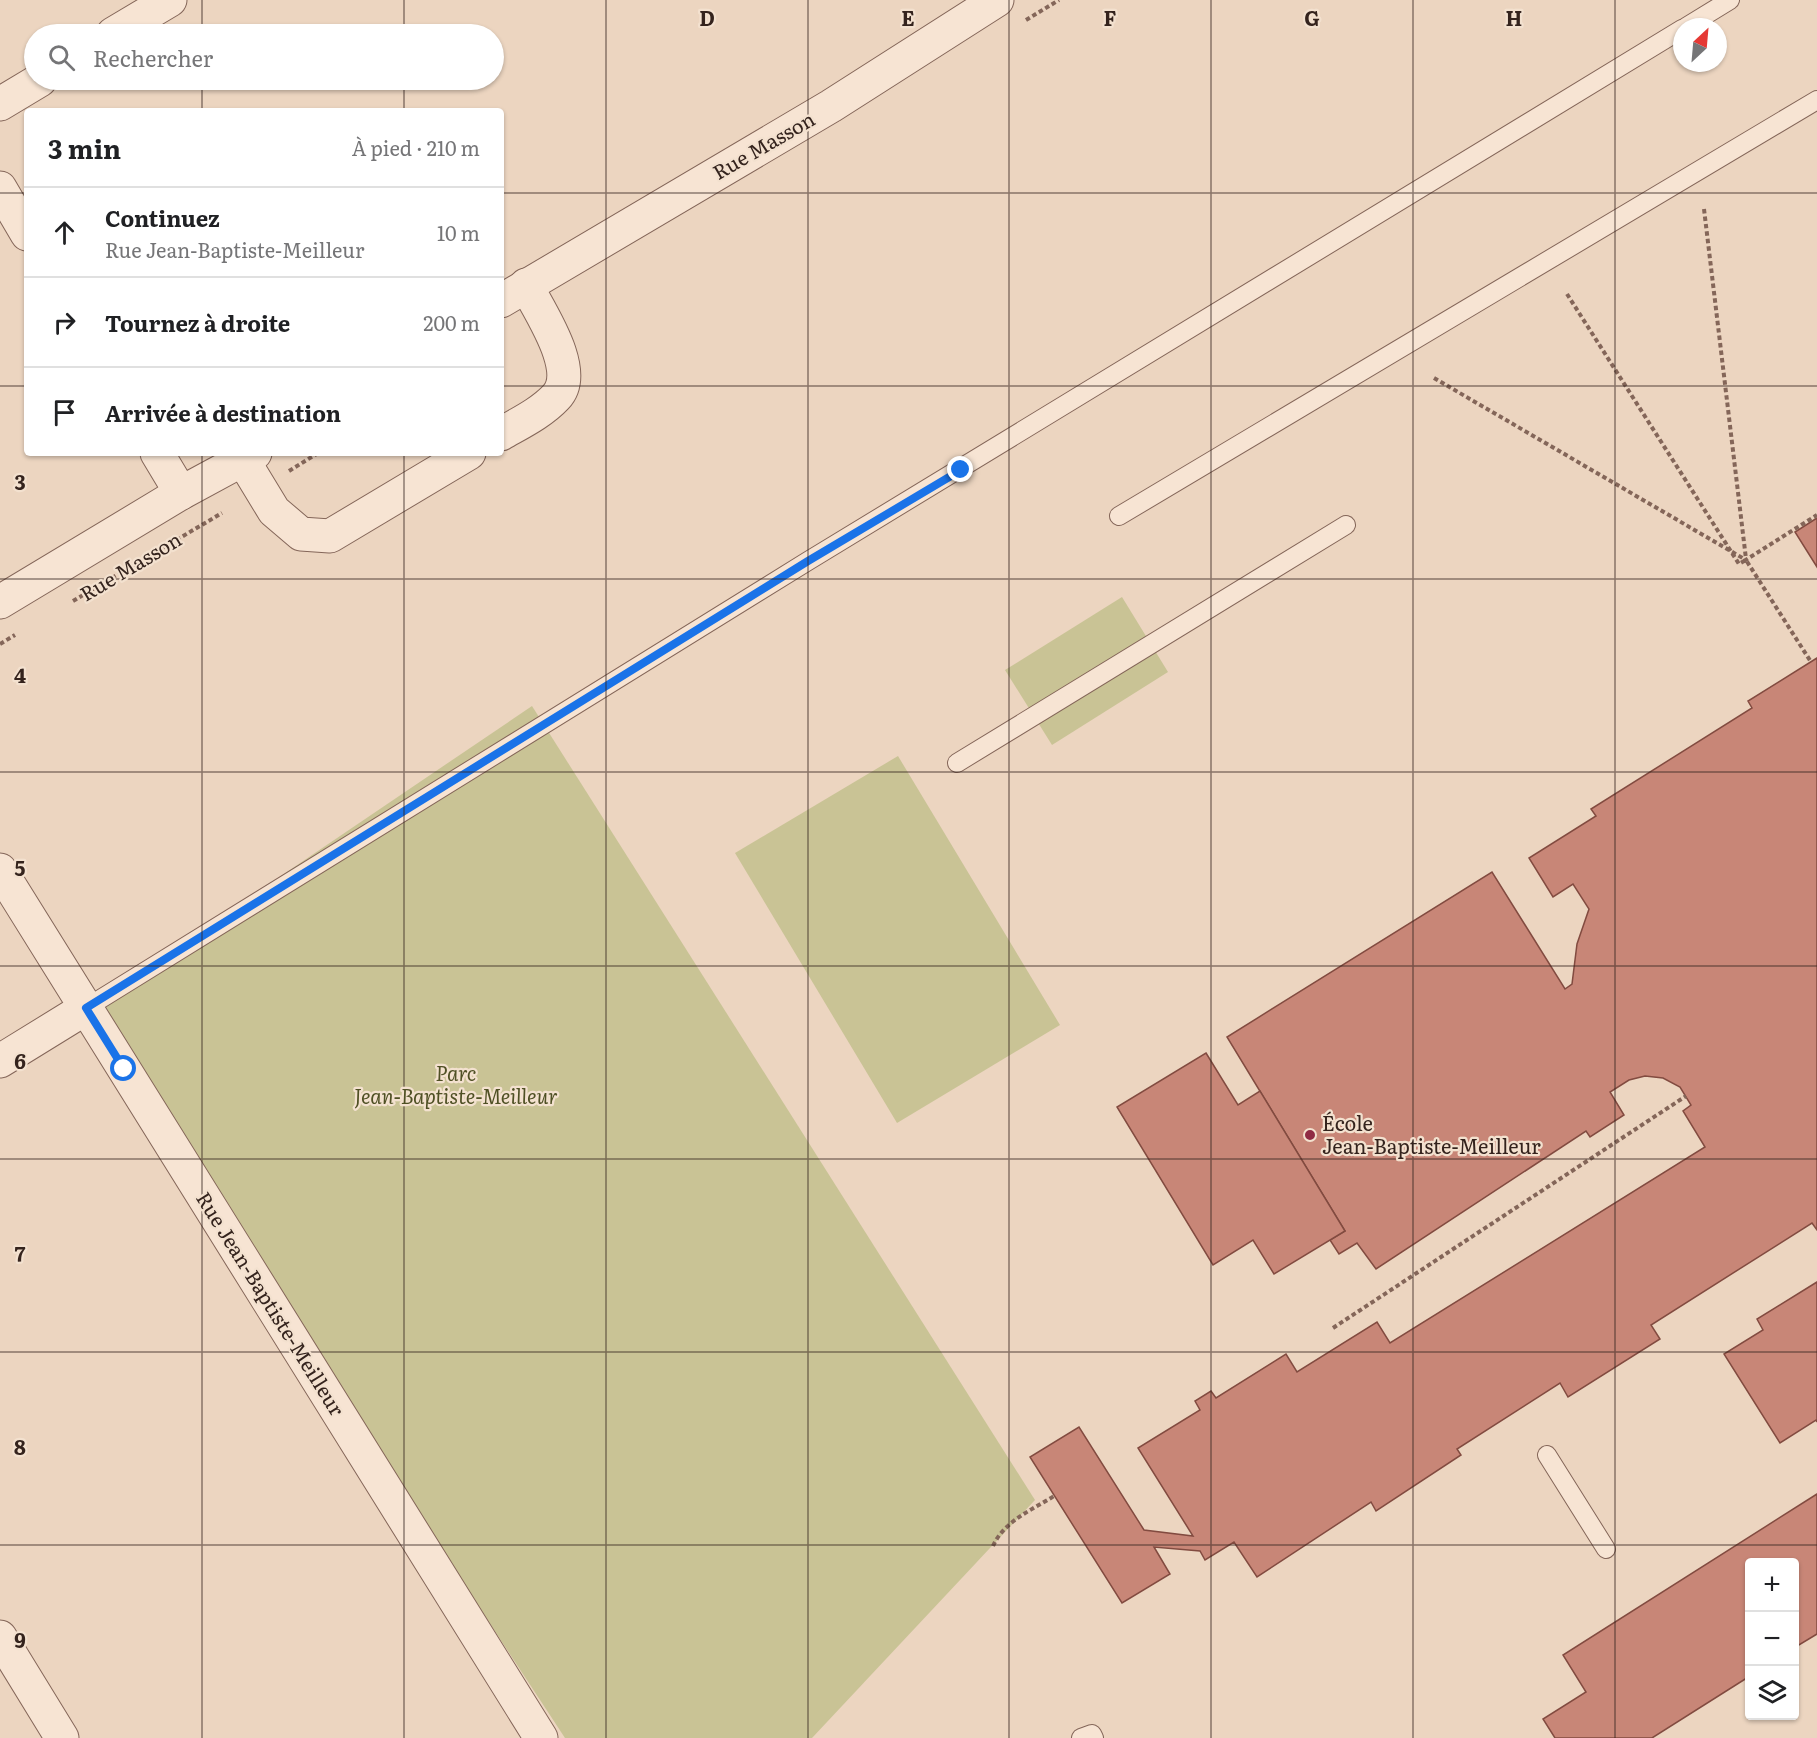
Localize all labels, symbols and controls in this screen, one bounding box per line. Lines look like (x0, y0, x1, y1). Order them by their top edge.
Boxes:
text: D (699, 2, 715, 32)
text: E (901, 2, 915, 32)
text: F (1104, 2, 1117, 32)
text: G (1304, 2, 1320, 32)
text: H (1506, 2, 1522, 32)
north arrow (1673, 18, 1727, 72)
search box (24, 24, 504, 90)
icon: search (45, 41, 78, 74)
text: Rechercher (93, 41, 213, 74)
street label: Rue Masson (706, 103, 820, 186)
text: 3 min (48, 128, 121, 167)
text: À pied · 210 m (352, 132, 480, 162)
text: Continuez (105, 201, 220, 234)
icon: ahead (48, 216, 81, 249)
text: 10 m (437, 217, 480, 247)
text: Rue Jean-Baptiste-Meilleur (105, 234, 364, 264)
icon: right (48, 306, 81, 339)
text: Tournez à droite (105, 306, 290, 339)
text: 200 m (423, 307, 480, 337)
icon: arrive (48, 396, 81, 429)
text: Arrivée à destination (105, 396, 341, 429)
route end (947, 456, 973, 482)
text: 3 (14, 466, 26, 496)
street label: Rue Masson (73, 523, 186, 607)
text: 4 (14, 659, 26, 689)
text: 5 (15, 852, 26, 882)
text: 6 (14, 1045, 26, 1075)
route start (110, 1055, 136, 1081)
park label: Parc Jean-Baptiste-Meilleur (354, 1057, 558, 1110)
place label: École Jean-Baptiste-Meilleur (1322, 1107, 1541, 1160)
marker: École Jean-Baptiste-Meilleur (1303, 1128, 1317, 1142)
street label: Rue Jean-Baptiste-Meilleur (190, 1185, 353, 1421)
text: 7 (15, 1238, 26, 1268)
text: 8 (14, 1431, 26, 1461)
map controls (1745, 1558, 1799, 1720)
button: + (1745, 1558, 1799, 1612)
button: − (1745, 1612, 1799, 1666)
text: 9 (14, 1624, 26, 1654)
button: layers (1745, 1666, 1799, 1720)

